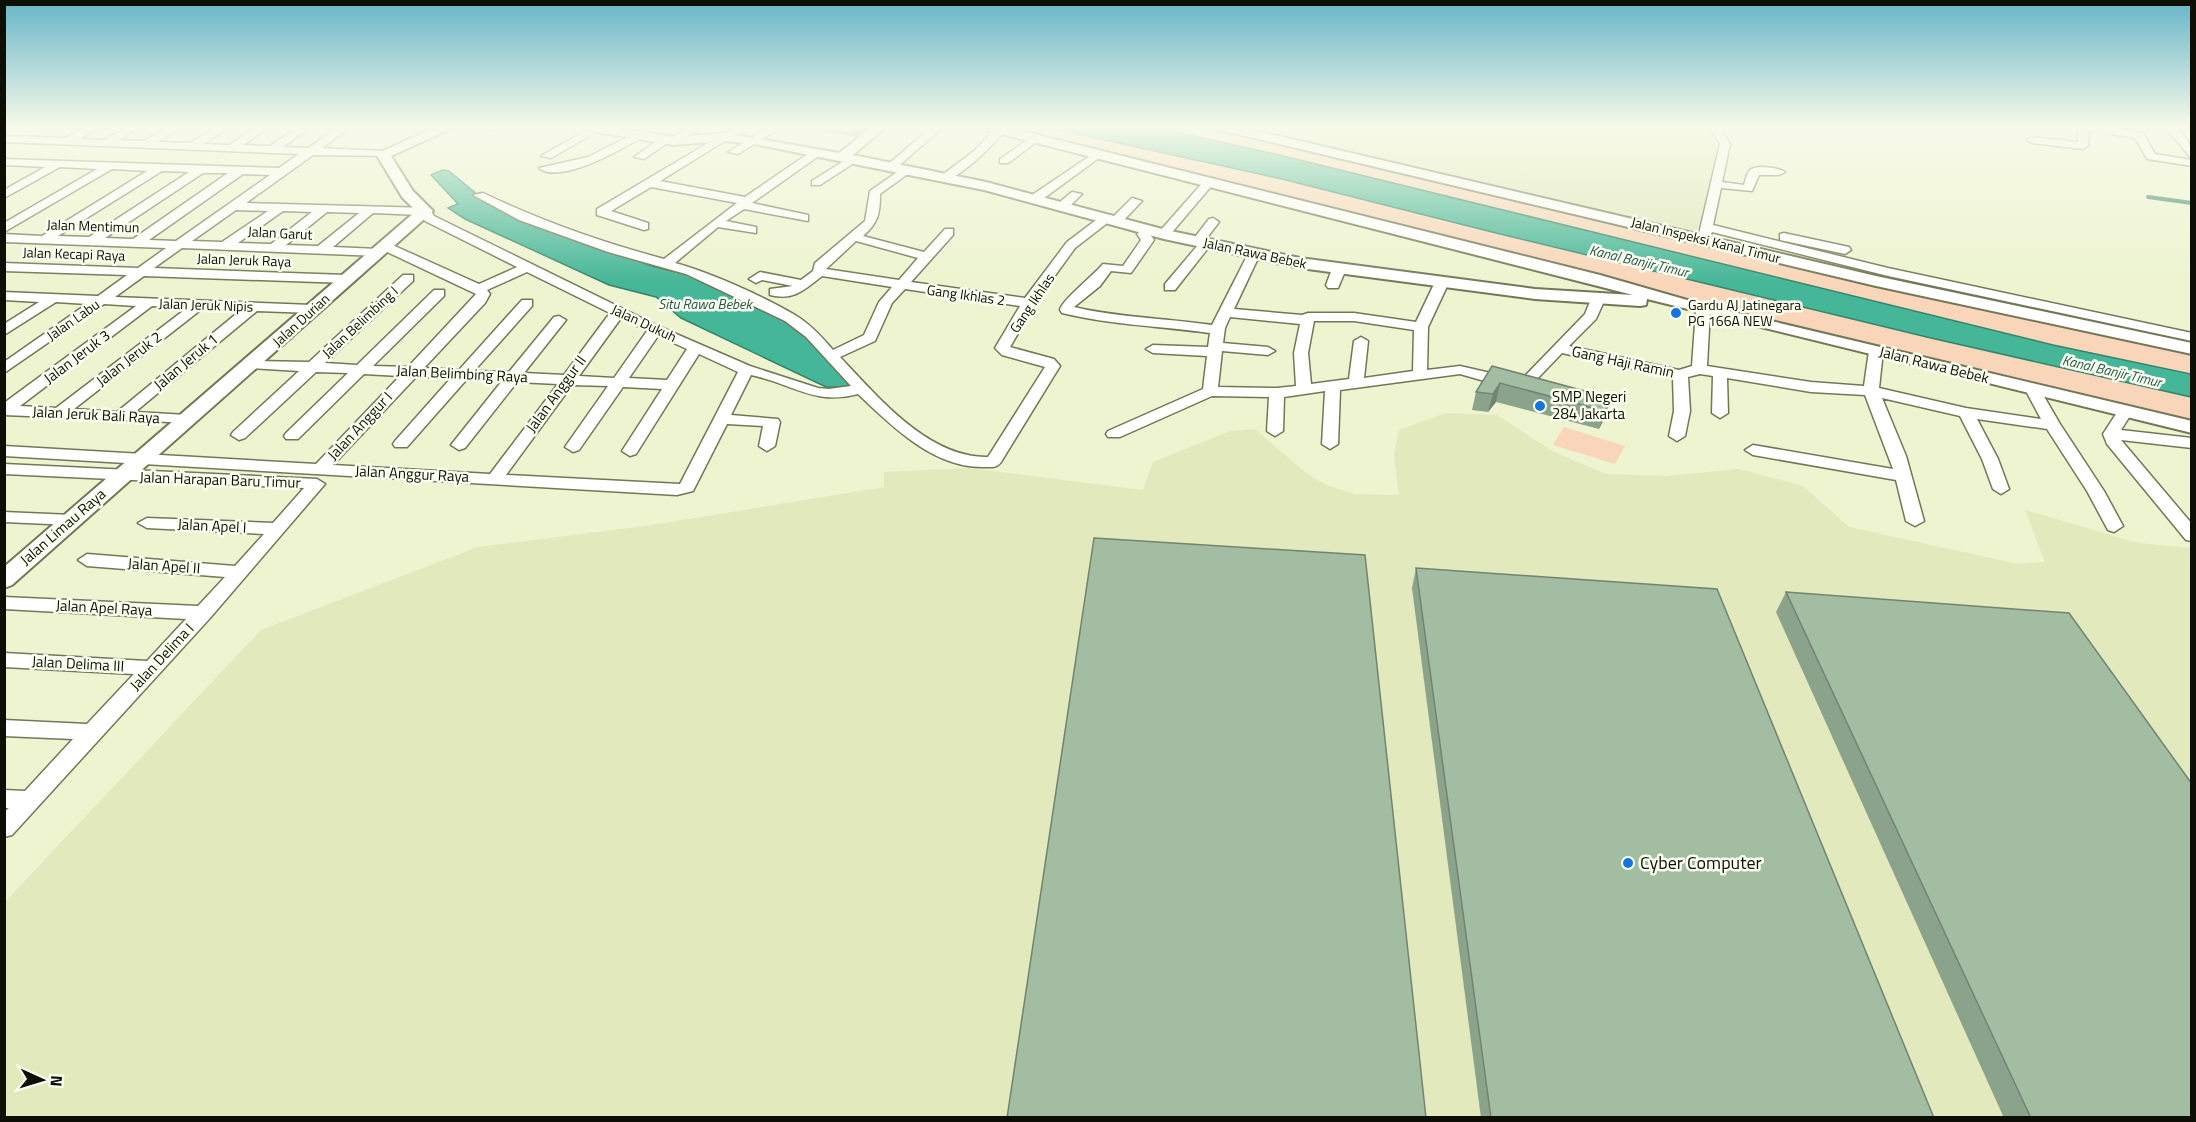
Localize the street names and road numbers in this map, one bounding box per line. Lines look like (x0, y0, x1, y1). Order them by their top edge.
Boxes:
street label: Jalan Inspeksi Kanal Timur (1629, 211, 1783, 268)
street label: Jalan Mentimun (46, 213, 140, 238)
street label: Jalan Garut (247, 220, 313, 245)
street label: Jalan Rawa Bebek (1202, 231, 1309, 274)
street label: Jalan Kecapi Raya (22, 241, 126, 266)
street label: Jalan Jeruk Raya (197, 247, 291, 272)
street label: Gang Ikhlas (1004, 269, 1059, 337)
street label: Gang Ikhlas 2 (926, 279, 1007, 310)
street label: Jalan Belimbing I (317, 281, 402, 362)
street label: Jalan Durian (267, 288, 334, 351)
street label: Jalan Jeruk Nipis (158, 292, 254, 317)
street label: Jalan Labu (42, 294, 103, 346)
street label: Jalan Dukuh (608, 298, 680, 347)
street label: Jalan Jeruk 3 (39, 324, 115, 389)
street label: Jalan Jeruk 2 (91, 326, 167, 392)
street label: Jalan Jeruk 1 (148, 328, 223, 396)
street label: Gang Haji Ramin (1570, 339, 1676, 384)
street label: Jalan Rawa Bebek (1877, 340, 1992, 389)
street label: Jalan Anggur II (520, 350, 591, 437)
street label: Jalan Belimbing Raya (396, 359, 529, 388)
street label: Jalan Anggur I (322, 386, 398, 465)
street label: Jalan Jeruk Bali Raya (32, 400, 161, 429)
street label: Jalan Anggur Raya (354, 459, 470, 488)
street label: Jalan Harapan Baru Timur (139, 465, 301, 494)
street label: Jalan Limau Raya (15, 482, 111, 570)
street label: Jalan Apel I (177, 512, 247, 539)
street label: Jalan Apel II (127, 551, 201, 580)
street label: Jalan Apel Raya (55, 593, 153, 622)
street label: Jalan Delima I (124, 618, 199, 696)
street label: Jalan Delima III (31, 650, 125, 677)

